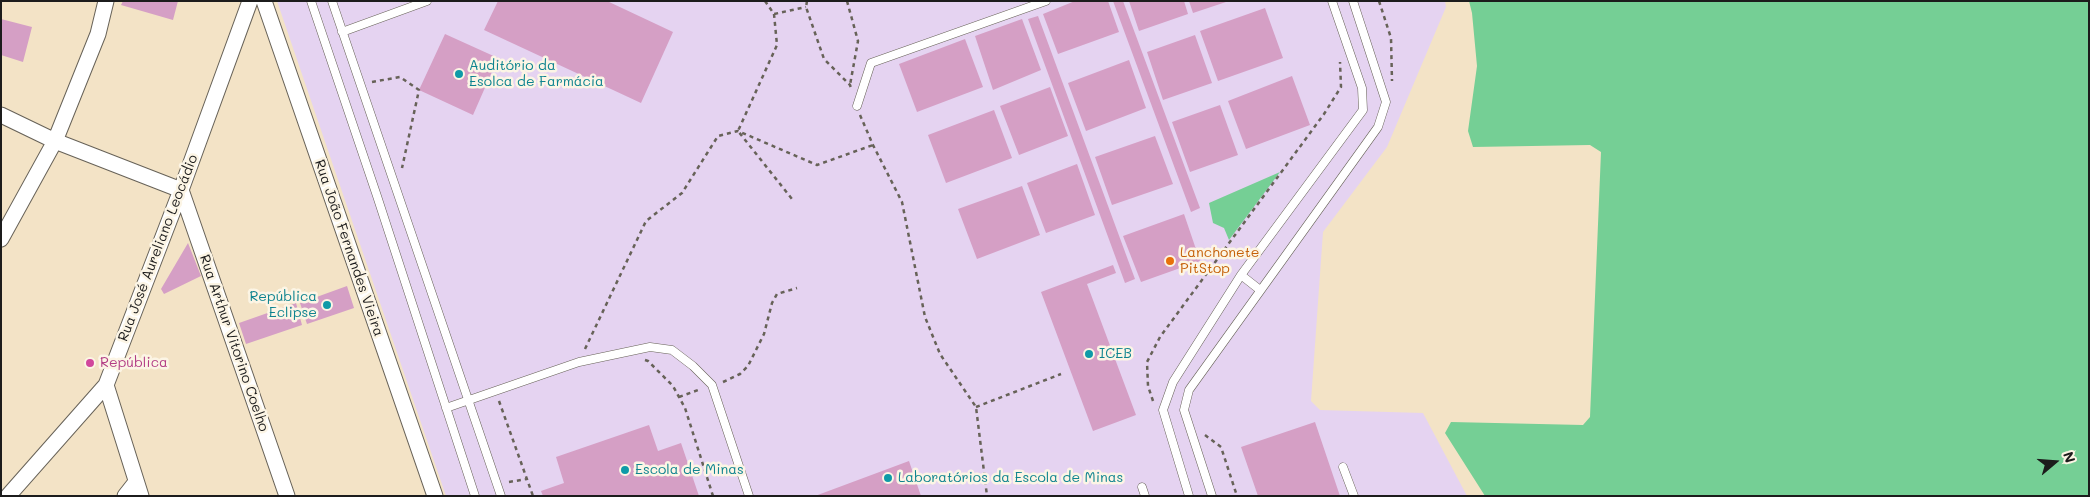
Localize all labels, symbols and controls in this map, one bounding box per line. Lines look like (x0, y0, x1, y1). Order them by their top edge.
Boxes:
place label: Auditório da Esolca de Farmácia (469, 58, 604, 90)
marker: Auditório da Esolca de Farmácia (453, 68, 465, 80)
street label: Rua José Aureliano Leocádio (115, 152, 201, 344)
street label: Rua João Fernandes Vieira (311, 157, 387, 339)
place label: Lanchonete PitStop (1180, 245, 1260, 278)
street label: Rua Arthur Vitorino Coelho (196, 252, 272, 434)
marker: Lanchonete PitStop (1164, 255, 1176, 267)
place label: República Eclipse (249, 289, 317, 322)
marker: República Eclipse (321, 299, 333, 311)
place label: ICEB (1099, 346, 1132, 362)
marker: ICEB (1083, 348, 1095, 360)
place label: República (100, 355, 168, 371)
marker: República (84, 357, 96, 369)
north arrow (2030, 437, 2080, 487)
text: N (2059, 449, 2080, 465)
place label: Escola de Minas (635, 462, 744, 478)
marker: Escola de Minas (619, 464, 631, 476)
place label: Laboratórios da Escola de Minas (898, 470, 1123, 486)
marker: Laboratórios da Escola de Minas (882, 472, 894, 484)

